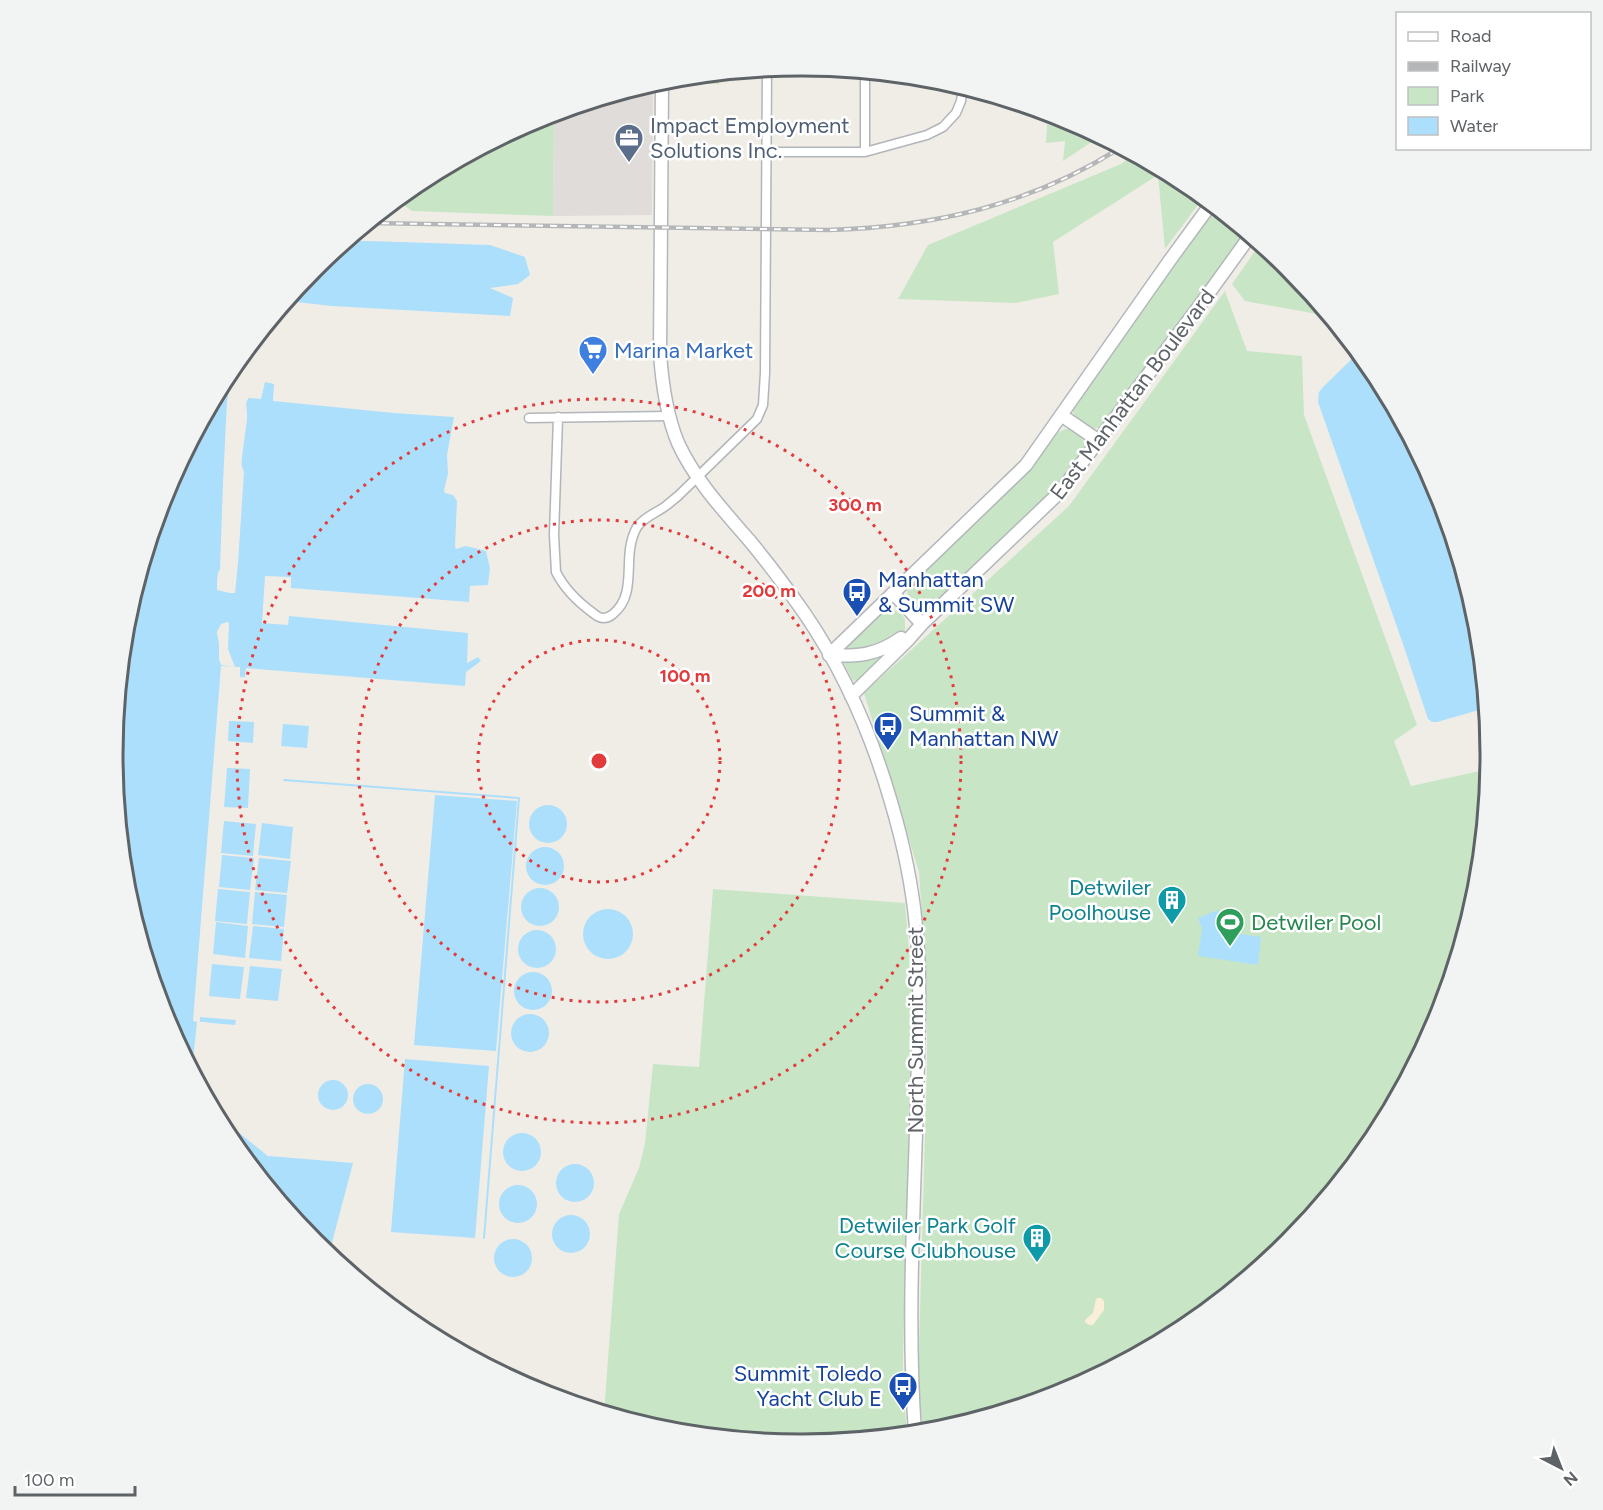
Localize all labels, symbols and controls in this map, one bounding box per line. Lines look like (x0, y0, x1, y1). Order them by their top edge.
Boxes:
legend (1396, 12, 1591, 150)
text: Road (1450, 25, 1491, 47)
text: Railway (1450, 55, 1512, 77)
text: Park (1450, 85, 1485, 107)
place label: Impact Employment Solutions Inc. (650, 112, 850, 164)
text: Water (1450, 115, 1498, 137)
office icon: Impact Employment Solutions Inc. (613, 122, 645, 164)
street label: East Manhattan Boulevard (1044, 283, 1221, 505)
supermarket icon: Marina Market (577, 334, 609, 376)
place label: Marina Market (614, 337, 753, 364)
text: 300 m (828, 494, 882, 516)
place label: Manhattan & Summit SW (878, 566, 1014, 618)
bus stop icon: Manhattan & Summit SW (841, 576, 873, 618)
text: 200 m (742, 580, 796, 602)
text: 100 m (660, 665, 710, 687)
place label: Summit & Manhattan NW (909, 700, 1058, 752)
bus stop icon: Summit & Manhattan NW (872, 710, 904, 752)
centre of rings (589, 751, 609, 771)
place label: Detwiler Poolhouse (1049, 874, 1152, 926)
building icon: Detwiler Poolhouse (1156, 884, 1188, 926)
sports icon: Detwiler Pool (1214, 906, 1246, 948)
place label: Detwiler Pool (1251, 909, 1381, 936)
street label: North Summit Street (902, 927, 929, 1133)
place label: Detwiler Park Golf Course Clubhouse (835, 1212, 1017, 1264)
building icon: Detwiler Park Golf Course Clubhouse (1021, 1222, 1053, 1264)
place label: Summit Toledo Yacht Club E (734, 1360, 882, 1412)
bus stop icon: Summit Toledo Yacht Club E (887, 1370, 919, 1412)
north arrow (1531, 1438, 1591, 1498)
scale bar (15, 1459, 135, 1497)
text: N (1560, 1468, 1582, 1490)
text: 100 m (24, 1469, 74, 1491)

